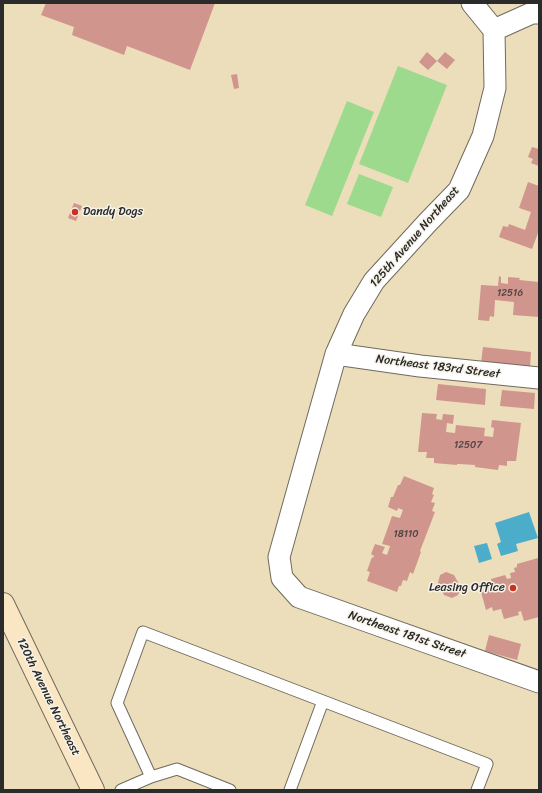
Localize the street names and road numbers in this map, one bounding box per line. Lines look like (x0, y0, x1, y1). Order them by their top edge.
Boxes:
street label: 125th Avenue Northeast (367, 183, 463, 291)
street label: Northeast 183rd Street (375, 352, 501, 382)
street label: Northeast 181st Street (346, 608, 468, 662)
street label: 120th Avenue Northeast (13, 636, 83, 758)

